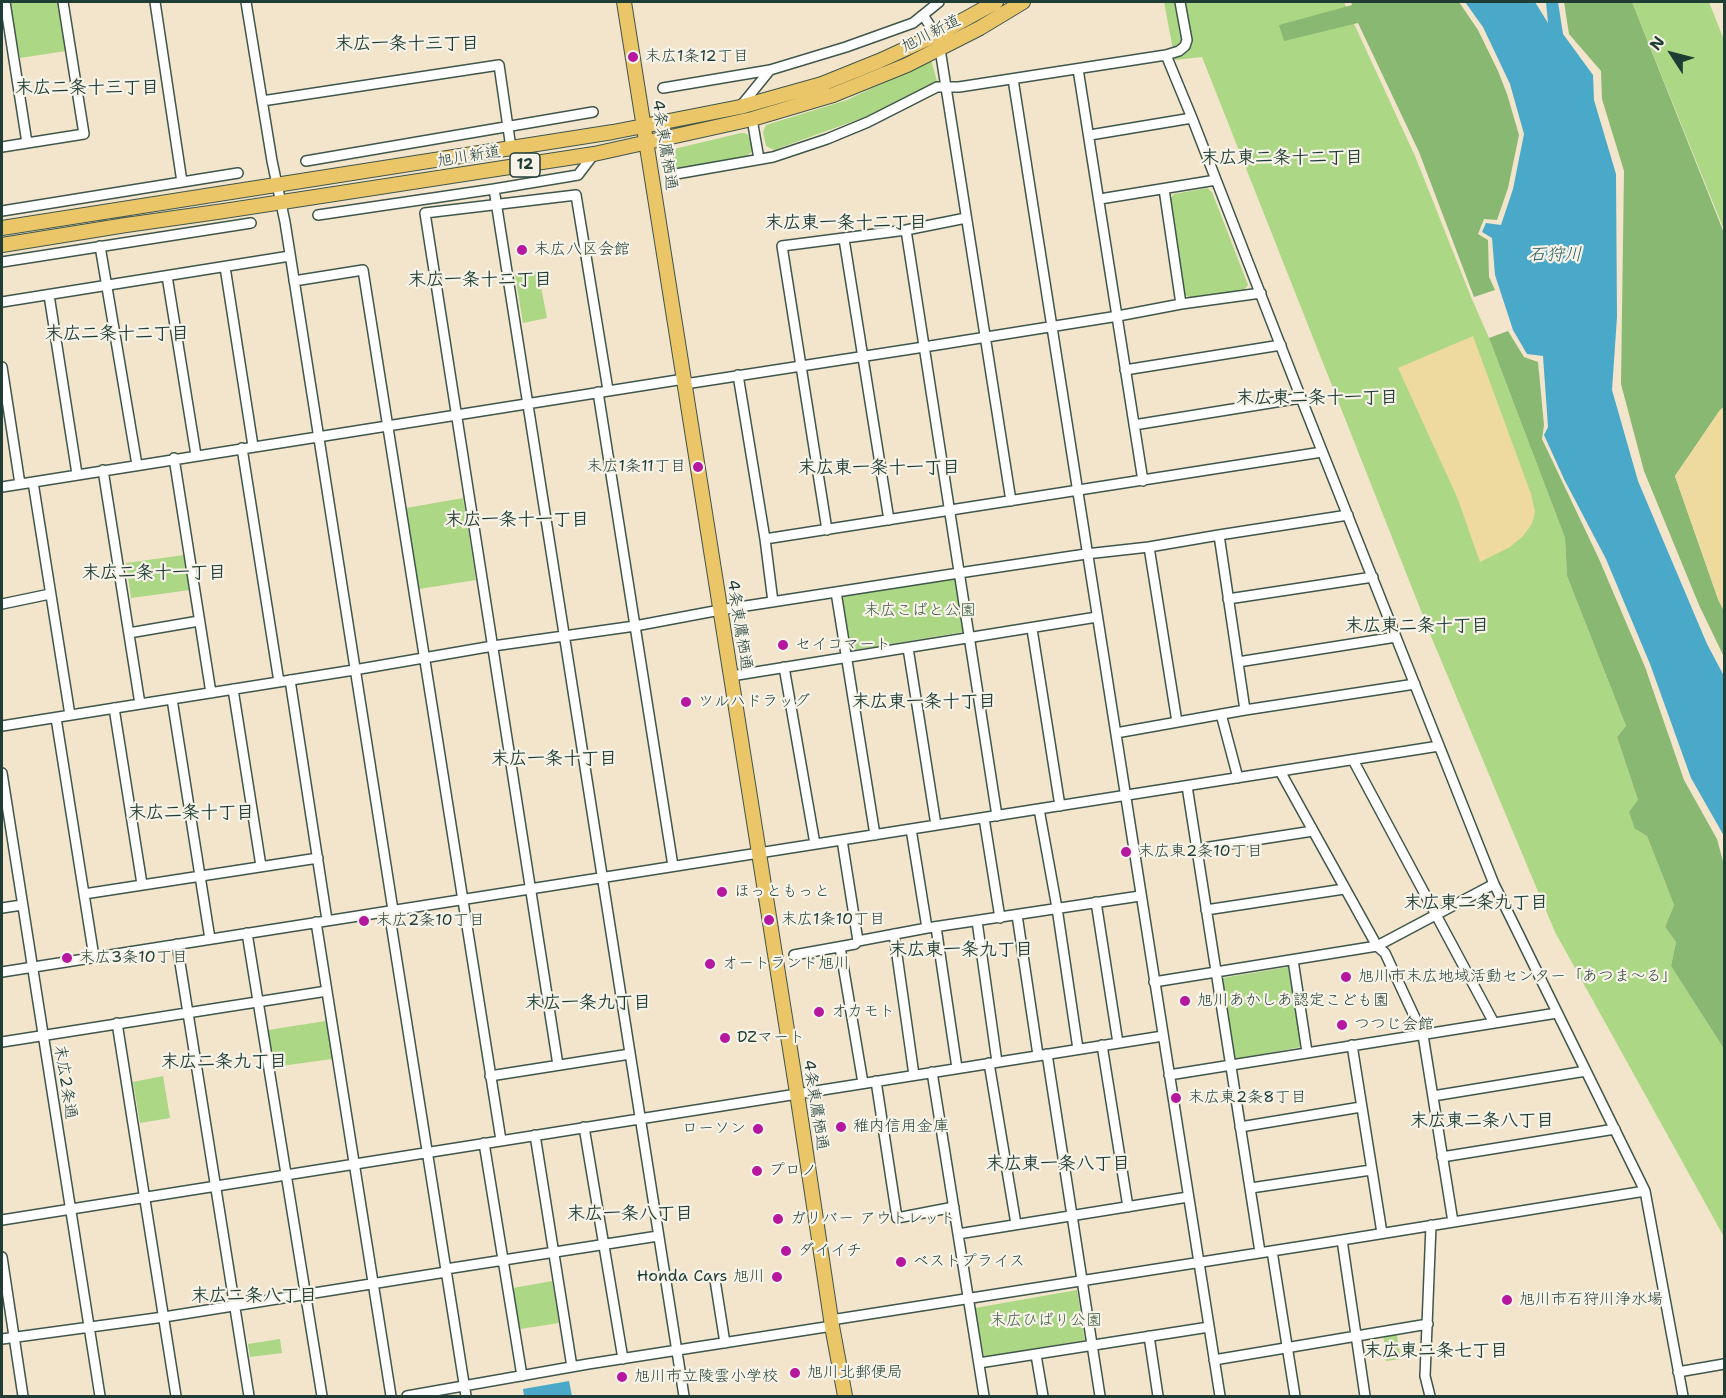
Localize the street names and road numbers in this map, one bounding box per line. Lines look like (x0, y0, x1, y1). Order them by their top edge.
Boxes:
street label: 旭川新道 (898, 11, 964, 57)
street label: 4条東鷹栖通 (647, 98, 681, 192)
street label: 旭川新道 (436, 143, 502, 171)
road number: 12 (510, 153, 540, 177)
street label: 4条東鷹栖通 (722, 578, 756, 672)
street label: 末広2条通 (50, 1043, 80, 1121)
street label: 4条東鷹栖通 (798, 1058, 832, 1152)

